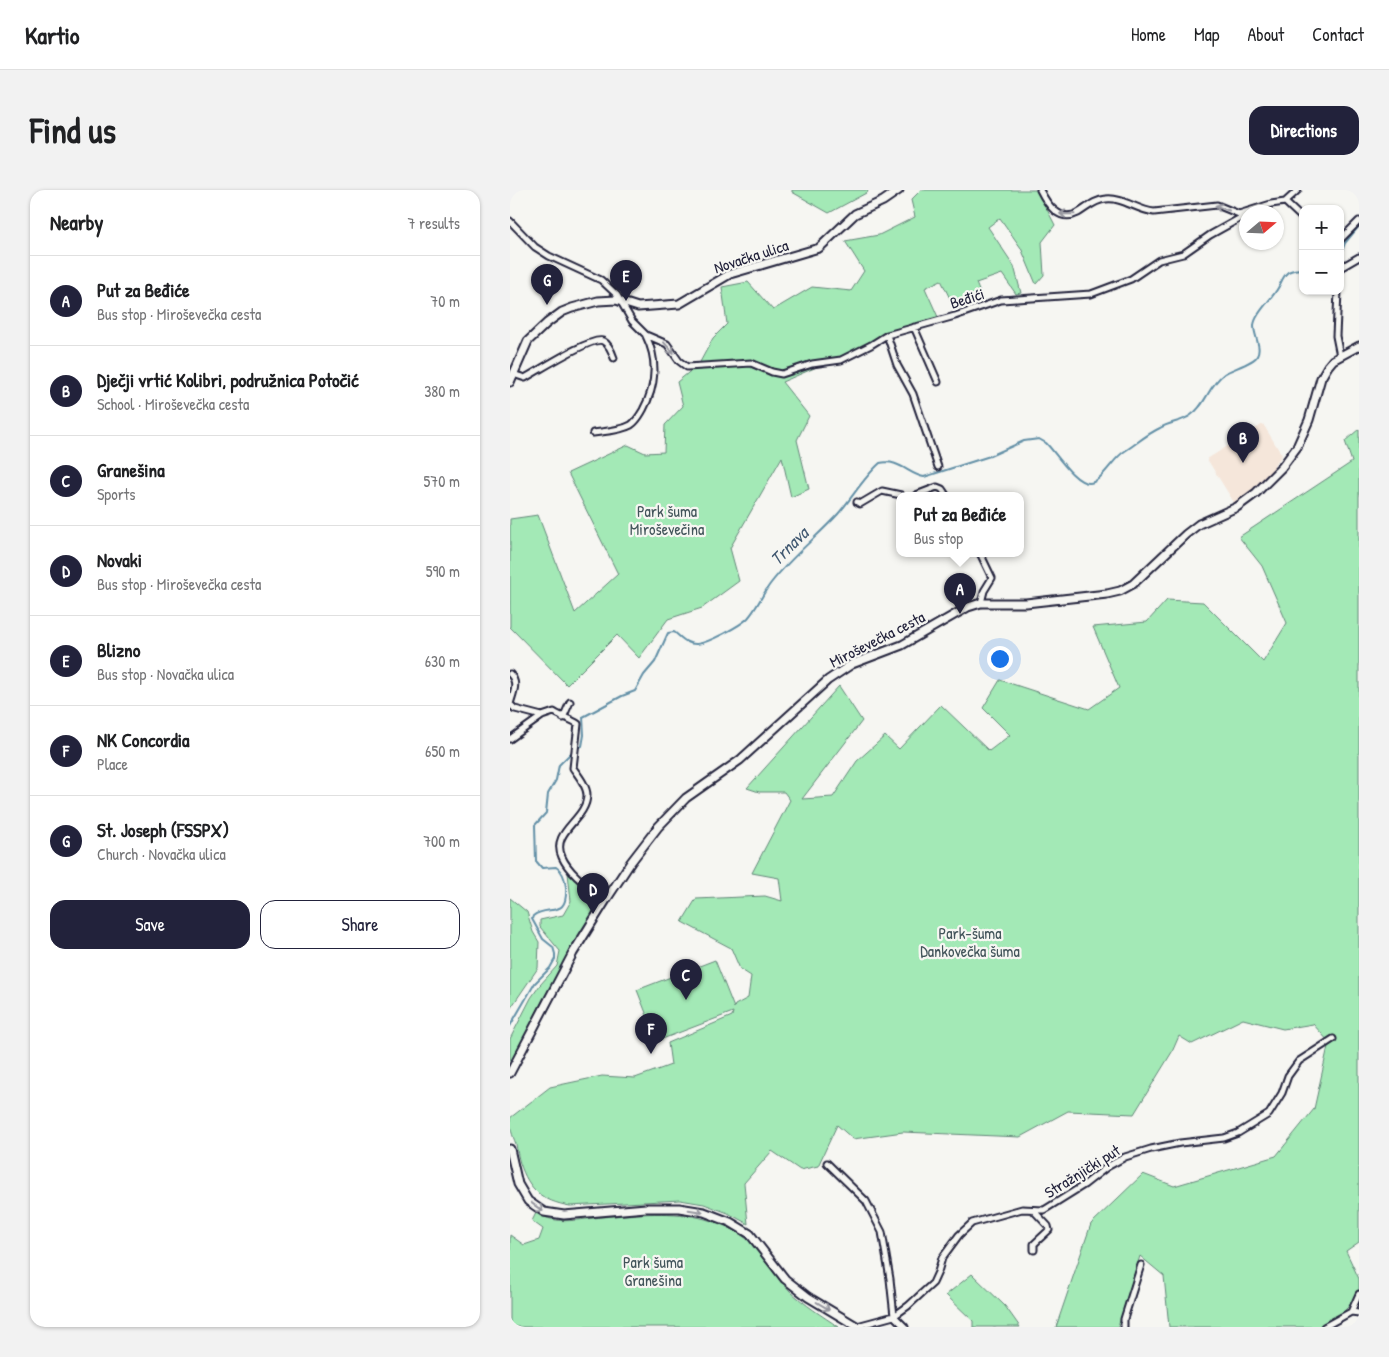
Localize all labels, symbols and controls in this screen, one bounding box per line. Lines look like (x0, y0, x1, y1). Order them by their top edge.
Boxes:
text: Kartio (25, 19, 80, 51)
text: Home (1131, 22, 1166, 47)
text: Map (1194, 22, 1219, 47)
text: About (1247, 22, 1284, 47)
text: Contact (1312, 22, 1364, 47)
button: Directions (1249, 106, 1359, 155)
text: Find us (30, 107, 116, 154)
one-way arrow (1215, 203, 1230, 212)
north arrow (1239, 205, 1284, 250)
map controls (1299, 205, 1344, 295)
button: + (1299, 205, 1344, 250)
text: Nearby (50, 208, 103, 237)
one-way arrow (1060, 209, 1076, 219)
text: 7 results (407, 212, 460, 234)
street label: Novačka ulica (711, 234, 791, 278)
button: − (1299, 250, 1344, 295)
pin: E (610, 260, 642, 301)
pin: G (531, 264, 563, 305)
text: Put za Beđiće (97, 277, 190, 303)
street label: Beđići (947, 282, 987, 314)
text: A (62, 290, 70, 312)
text: 70 m (430, 290, 460, 312)
text: Bus stop · Miroševečka cesta (97, 303, 261, 325)
one-way arrow (663, 342, 675, 354)
text: Dječji vrtić Kolibri, podružnica Potočić (97, 367, 359, 393)
text: B (62, 380, 70, 402)
text: 380 m (424, 380, 460, 402)
text: School · Miroševečka cesta (97, 393, 249, 415)
pin: B (1227, 422, 1259, 463)
text: Granešina (97, 457, 165, 483)
text: C (62, 470, 70, 492)
text: 570 m (424, 470, 460, 492)
text: Sports (97, 483, 135, 505)
popup (896, 492, 1024, 557)
park label: Park šuma Miroševečina (630, 500, 704, 540)
text: Put za Beđiće (914, 501, 1006, 527)
water label: Trnava (764, 520, 815, 571)
text: Bus stop (914, 527, 963, 549)
text: Novaki (97, 547, 142, 573)
text: D (62, 560, 70, 582)
text: 590 m (426, 560, 460, 582)
text: Bus stop · Miroševečka cesta (97, 573, 261, 595)
pin: A (944, 573, 976, 614)
street label: Miroševečka cesta (826, 606, 928, 672)
text: Blizno (97, 637, 140, 663)
your location (987, 646, 1013, 672)
text: E (62, 650, 70, 672)
text: 630 m (425, 650, 460, 672)
text: Bus stop · Novačka ulica (97, 663, 234, 685)
text: NK Concordia (97, 727, 190, 753)
text: F (63, 740, 69, 762)
text: 650 m (425, 740, 460, 762)
text: Place (97, 753, 128, 775)
text: St. Joseph (FSSPX) (97, 817, 229, 843)
text: G (62, 830, 70, 852)
text: 700 m (423, 830, 460, 852)
text: Church · Novačka ulica (97, 843, 226, 865)
pin: D (577, 873, 609, 914)
button: Save (50, 900, 250, 949)
button: Share (260, 900, 460, 949)
park label: Park-šuma Dankovečka šuma (920, 922, 1020, 962)
pin: C (670, 959, 702, 1000)
pin: F (635, 1013, 667, 1054)
street label: Stražnjički put (1040, 1139, 1125, 1203)
one-way arrow (529, 1202, 543, 1212)
one-way arrow (688, 1206, 704, 1216)
park label: Park šuma Granešina (623, 1251, 683, 1291)
one-way arrow (815, 1302, 829, 1312)

